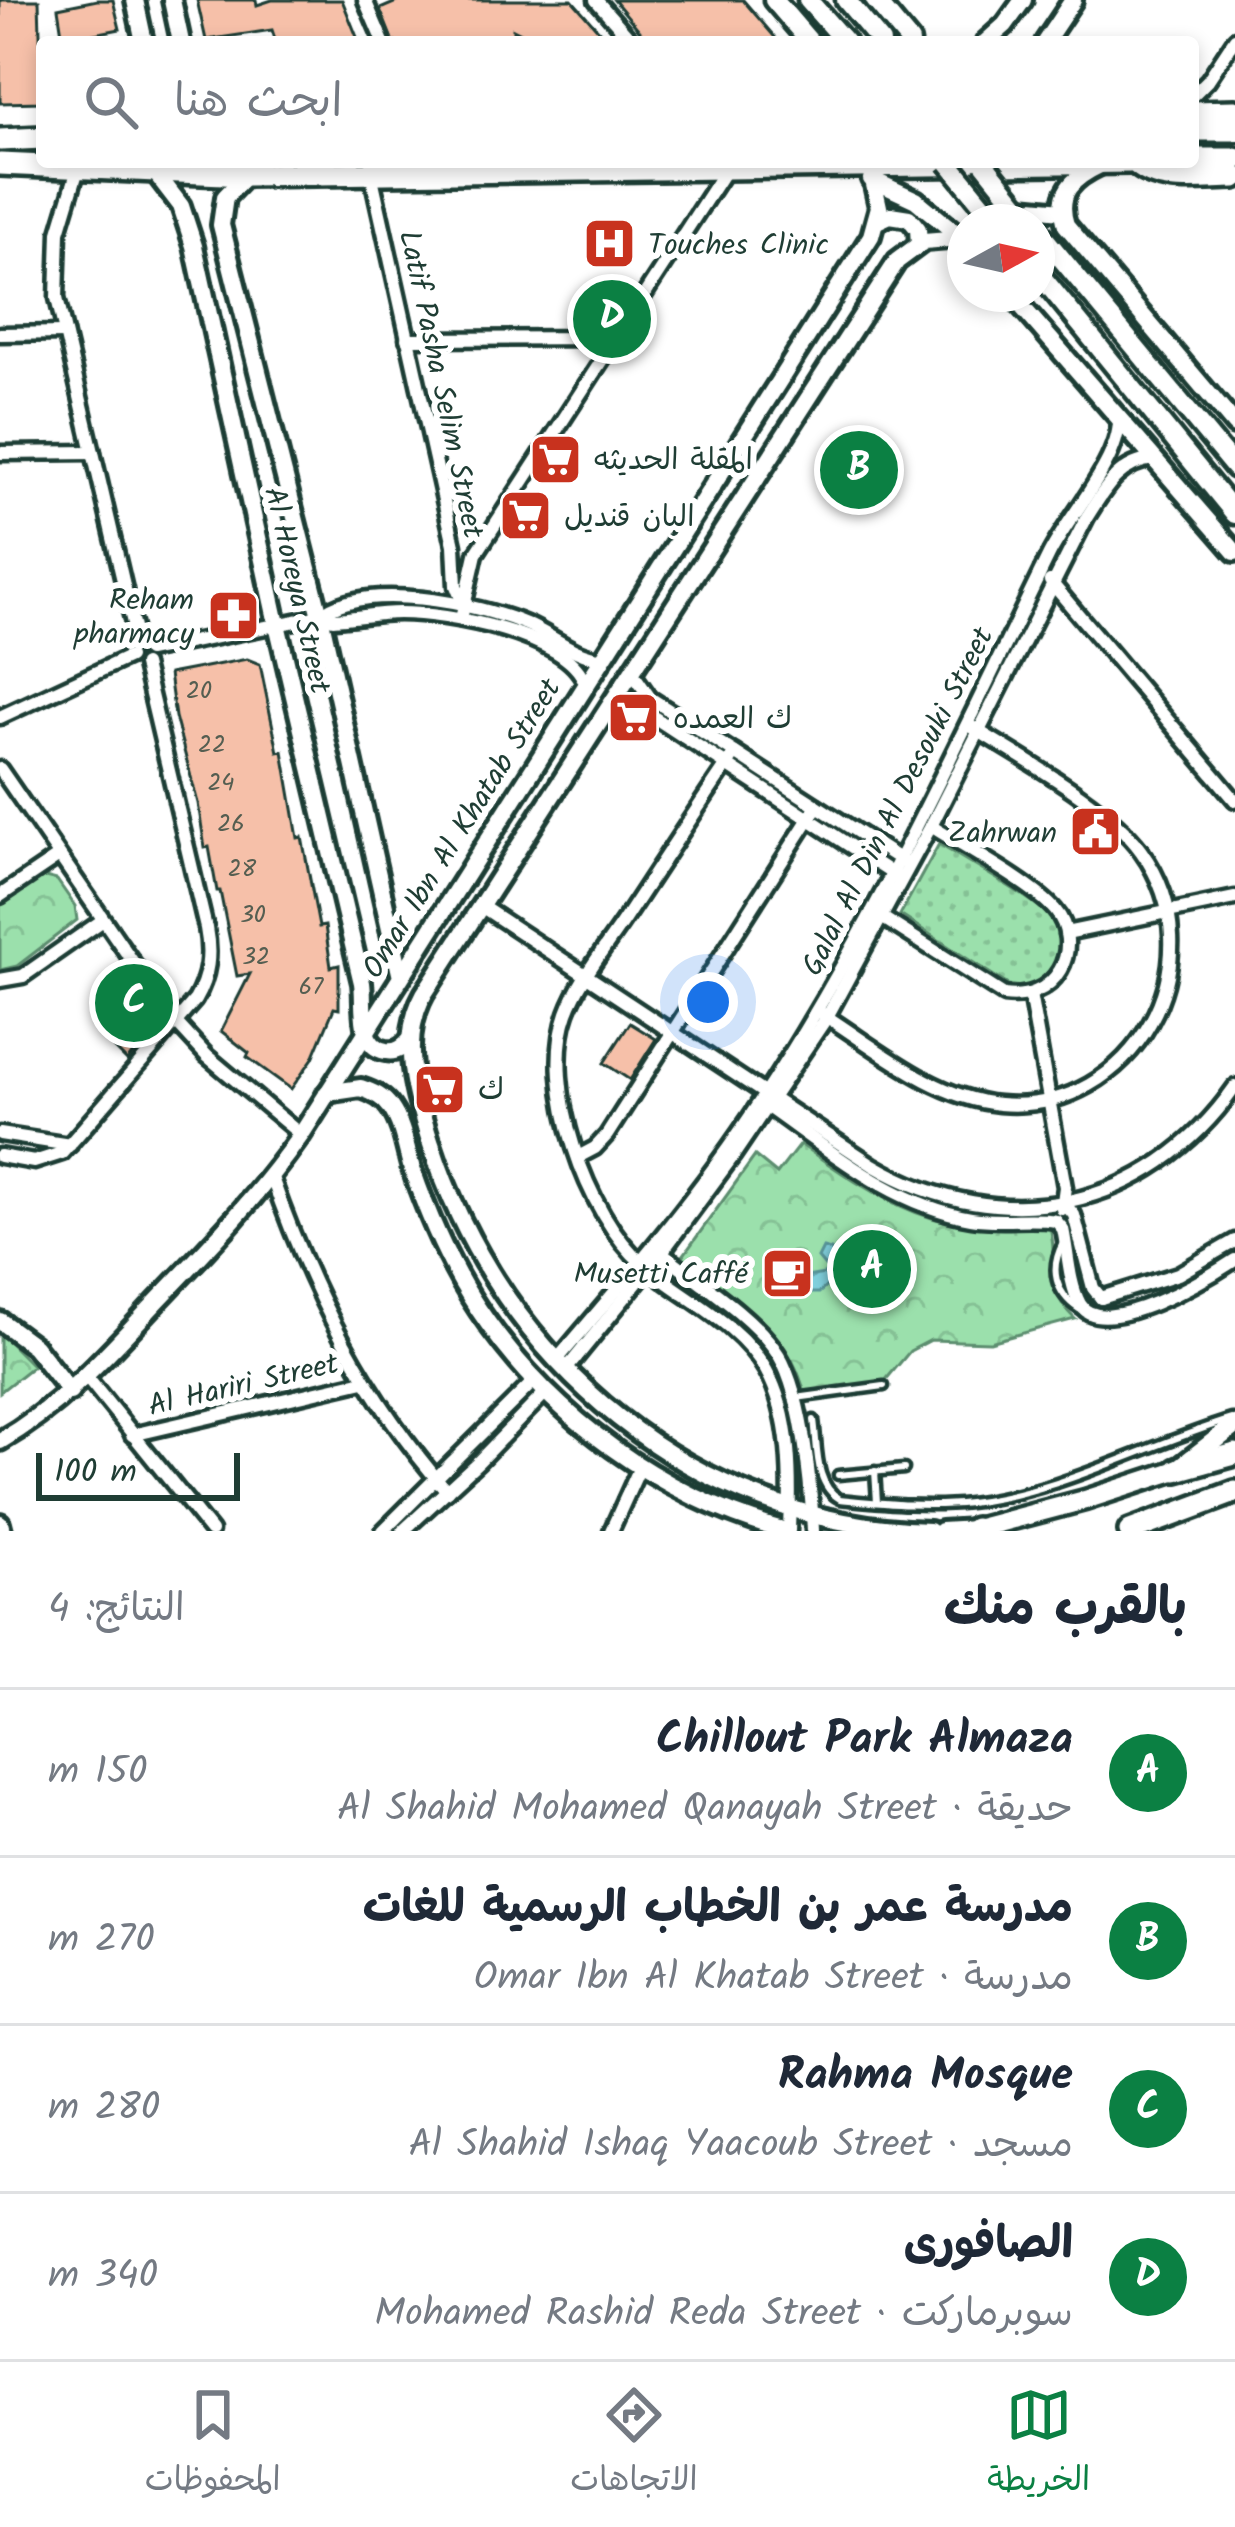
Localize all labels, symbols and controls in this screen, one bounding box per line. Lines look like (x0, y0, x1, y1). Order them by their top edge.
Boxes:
search box (36, 36, 1199, 168)
text: ابحث هنا (174, 67, 342, 139)
icon: search (78, 69, 144, 135)
north arrow (947, 204, 1055, 312)
hospital icon: Touches Clinic (581, 216, 637, 272)
place label: Touches Clinic (648, 222, 829, 270)
street label: Latif Pasha Selim Street (384, 226, 496, 543)
pin: D (573, 274, 651, 364)
pin: B (820, 425, 898, 515)
supermarket icon: المقلة الحديثه (527, 431, 583, 487)
place label: المقلة الحديثه (594, 437, 753, 485)
street label: Al Horeya Street (249, 482, 343, 699)
supermarket icon: البان قنديل (497, 488, 553, 544)
place label: البان قنديل (564, 494, 695, 542)
place label: Reham pharmacy (72, 577, 195, 659)
pharmacy icon: Reham pharmacy (205, 588, 261, 644)
street label: Galal Al Din Al Desouki Street (790, 619, 1008, 985)
street label: Omar Ibn Al Khatab Street (351, 669, 575, 989)
house number: 20 (186, 672, 212, 711)
supermarket icon: ك العمده (606, 690, 662, 746)
place label: ك العمده (673, 696, 792, 744)
house number: 22 (198, 726, 226, 765)
house number: 24 (207, 764, 235, 803)
public building icon: Zahrwan (1068, 804, 1124, 860)
house number: 26 (217, 805, 245, 844)
place label: Zahrwan (948, 810, 1057, 858)
house number: 28 (228, 850, 257, 889)
house number: 30 (240, 896, 266, 935)
house number: 32 (242, 938, 270, 977)
pin: C (95, 958, 173, 1048)
house number: 67 (299, 968, 324, 1007)
your location (678, 972, 738, 1032)
supermarket icon: ك (411, 1061, 467, 1117)
place label: ك (478, 1067, 504, 1115)
pin: A (833, 1224, 911, 1314)
cafe icon: Musetti Caffé (759, 1245, 815, 1301)
place label: Musetti Caffé (573, 1251, 750, 1299)
street label: Al Hariri Street (144, 1341, 344, 1431)
scale bar (36, 1447, 240, 1500)
text: 100 m (54, 1447, 137, 1500)
text: بالقرب منك (944, 1569, 1187, 1650)
text: النتائج: 4 (48, 1579, 185, 1641)
text: Chillout Park Almaza (656, 1705, 1073, 1777)
text: 150 m (48, 1742, 147, 1804)
text: A (1136, 1742, 1160, 1804)
text: حديقة · Al Shahid Mohamed Qanayah Street (337, 1779, 1073, 1841)
text: مدرسة عمر بن الخطاب الرسمية للغات (363, 1873, 1073, 1945)
text: 270 m (48, 1910, 155, 1972)
text: B (1136, 1910, 1160, 1972)
text: مدرسة · Omar Ibn Al Khatab Street (473, 1948, 1073, 2010)
text: Rahma Mosque (778, 2041, 1073, 2113)
text: 280 m (48, 2078, 160, 2140)
text: C (1136, 2078, 1160, 2140)
text: مسجد · Al Shahid Ishaq Yaacoub Street (408, 2115, 1073, 2177)
text: الصافورى (904, 2209, 1073, 2281)
text: 340 m (48, 2246, 158, 2308)
text: D (1135, 2246, 1161, 2308)
text: سوبرماركت · Mohamed Rashid Reda Street (374, 2284, 1073, 2346)
tab: المحفوظات (145, 2382, 281, 2508)
tab: الاتجاهات (570, 2382, 698, 2508)
tab: الخريطة (987, 2382, 1090, 2508)

